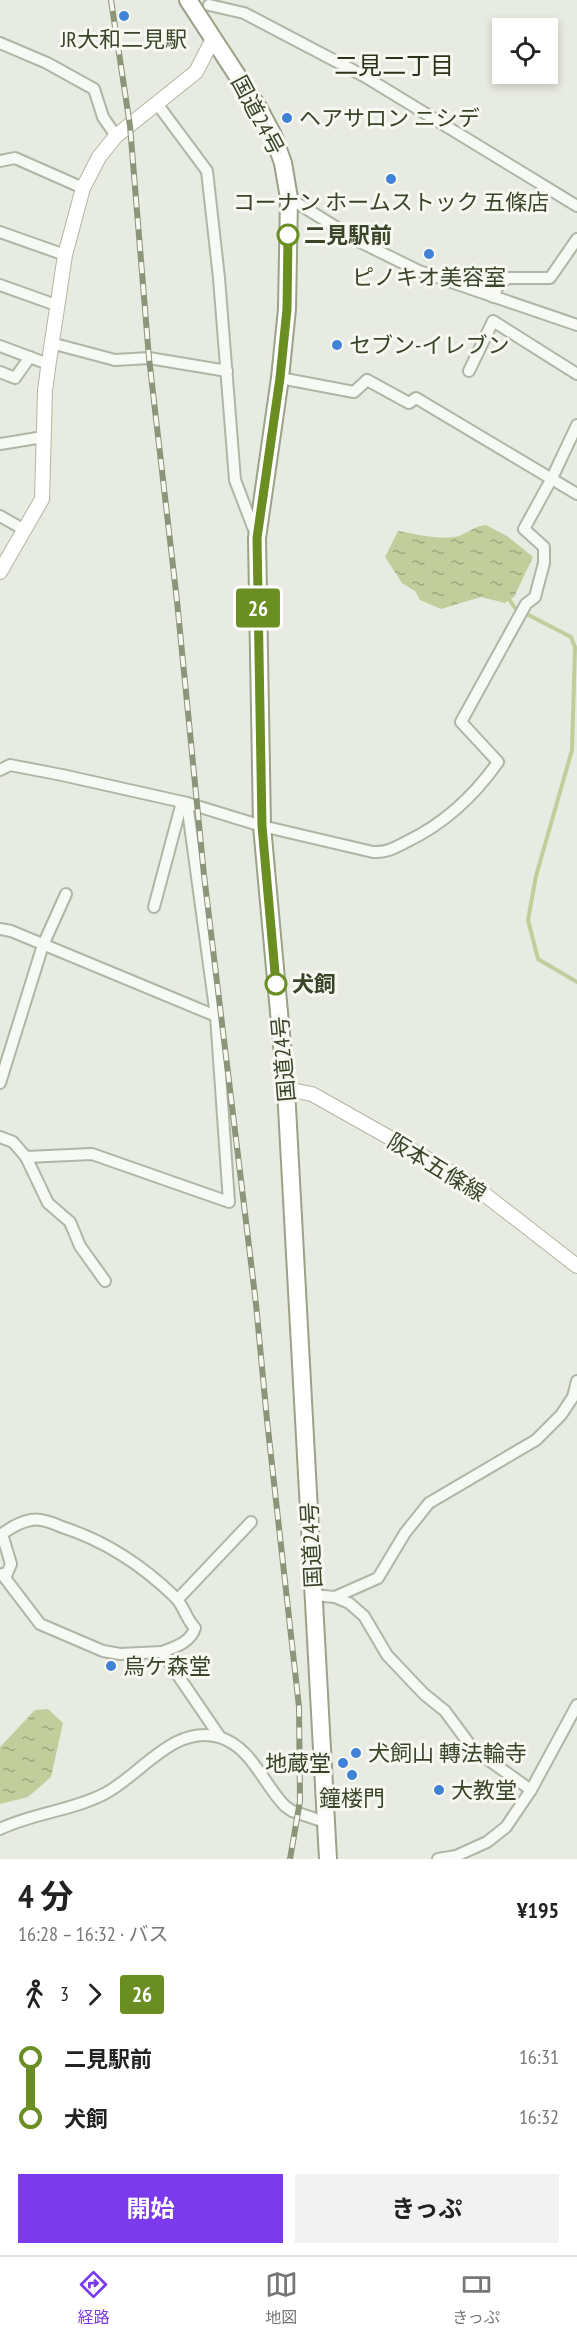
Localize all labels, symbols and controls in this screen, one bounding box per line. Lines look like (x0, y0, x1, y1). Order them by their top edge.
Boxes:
marker: JR大和二見駅 (117, 9, 131, 23)
map controls (492, 18, 558, 84)
button: locate (492, 18, 558, 84)
place label: JR大和二見駅 (60, 25, 187, 53)
district label: 二見二丁目 (334, 50, 454, 81)
street label: 国道24号 (225, 71, 291, 159)
place label: ヘアサロン ニシデ (299, 104, 480, 132)
marker: ヘアサロン ニシデ (280, 111, 294, 125)
marker: コーナン ホームストック 五條店 (384, 172, 398, 186)
place label: コーナン ホームストック 五條店 (233, 188, 549, 216)
place label: 二見駅前 (304, 221, 392, 249)
marker: 二見駅前 (277, 224, 299, 246)
marker: ピノキオ美容室 (422, 247, 436, 261)
place label: ピノキオ美容室 (352, 263, 506, 291)
place label: セブン-イレブン (349, 331, 509, 359)
marker: セブン-イレブン (330, 338, 344, 352)
line badge: 26 (231, 588, 285, 628)
text: 26 (248, 595, 268, 622)
place label: 犬飼 (292, 970, 336, 998)
marker: 犬飼 (265, 973, 287, 995)
street label: 国道24号 (265, 1015, 301, 1103)
street label: 阪本五條線 (383, 1127, 491, 1207)
street label: 国道24号 (295, 1501, 327, 1589)
place label: 烏ケ森堂 (123, 1652, 211, 1680)
marker: 烏ケ森堂 (104, 1659, 118, 1673)
place label: 犬飼山 轉法輪寺 (368, 1739, 527, 1767)
marker: 犬飼山 轉法輪寺 (349, 1746, 363, 1760)
place label: 地蔵堂 (265, 1749, 331, 1777)
marker: 地蔵堂 (336, 1756, 350, 1770)
marker: 鐘楼門 (345, 1768, 359, 1782)
place label: 大教堂 (451, 1776, 517, 1804)
marker: 大教堂 (432, 1783, 446, 1797)
place label: 鐘楼門 (319, 1784, 385, 1812)
text: 4 分 (18, 1874, 74, 1917)
text: ¥195 (517, 1896, 559, 1924)
text: 16:28 – 16:32 · バス (18, 1921, 169, 1947)
icon: walk (18, 1978, 51, 2011)
icon: forward (78, 1978, 111, 2011)
text: 3 (60, 1981, 69, 2007)
text: 26 (132, 1981, 152, 2008)
text: 16:31 (519, 2044, 559, 2070)
text: 二見駅前 (64, 2045, 152, 2073)
text: 16:32 (519, 2104, 559, 2130)
text: 犬飼 (64, 2105, 108, 2133)
button: 開始 (18, 2174, 283, 2243)
button: きっぷ (295, 2174, 559, 2243)
tab: 経路 (77, 2268, 110, 2328)
tab: 地図 (265, 2268, 298, 2328)
tab: きっぷ (452, 2268, 500, 2328)

